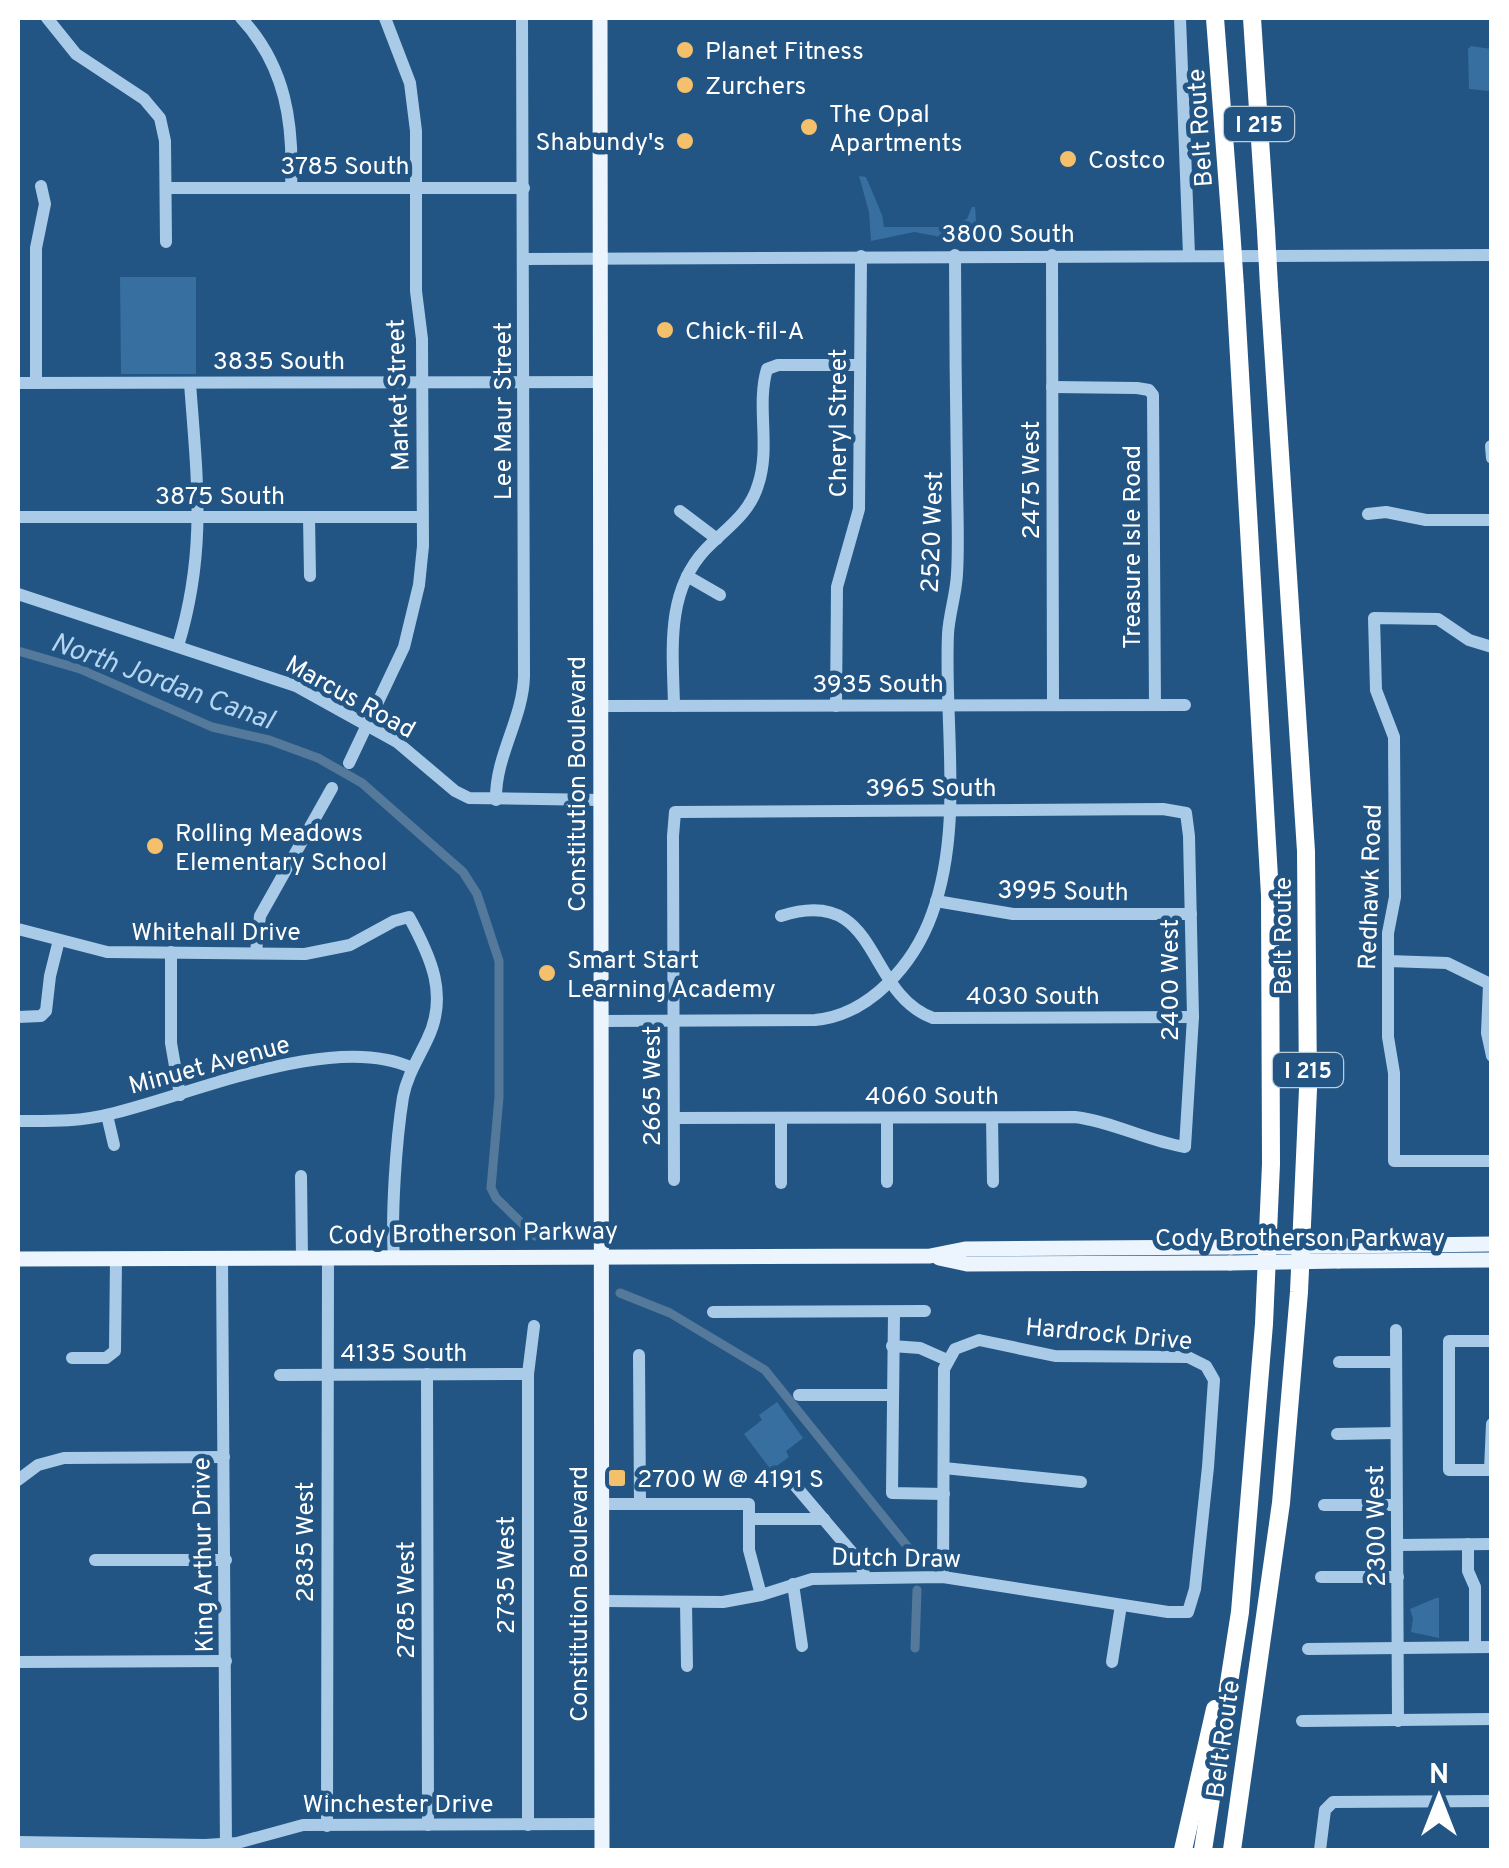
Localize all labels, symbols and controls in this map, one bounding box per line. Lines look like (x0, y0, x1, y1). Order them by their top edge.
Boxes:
place label: Planet Fitness (705, 37, 864, 69)
marker: Planet Fitness (674, 39, 696, 61)
street label: Belt Route (1182, 67, 1222, 188)
place label: Zurchers (705, 72, 806, 104)
marker: Zurchers (674, 74, 696, 96)
place label: The Opal Apartments (829, 100, 962, 161)
road number: I 215 (1224, 107, 1294, 141)
marker: The Opal Apartments (798, 116, 820, 138)
place label: Shabundy's (536, 128, 665, 160)
marker: Shabundy's (674, 130, 696, 152)
place label: Costco (1088, 146, 1165, 178)
marker: Costco (1057, 148, 1079, 170)
street label: 3785 South (280, 152, 410, 184)
street label: 3800 South (941, 220, 1075, 252)
place label: Chick-fil-A (685, 317, 805, 349)
street label: Market Street (381, 318, 419, 472)
marker: Chick-fil-A (654, 319, 676, 341)
street label: Lee Maur Street (489, 322, 521, 500)
street label: 3835 South (213, 347, 345, 379)
street label: Cheryl Street (824, 349, 856, 497)
street label: 2475 West (1017, 421, 1049, 539)
street label: Treasure Isle Road (1118, 445, 1150, 649)
street label: 2520 West (916, 471, 952, 594)
street label: 3875 South (155, 482, 285, 514)
water label: North Jordan Canal (46, 626, 280, 740)
street label: Marcus Road (279, 650, 420, 747)
street label: Constitution Boulevard (563, 656, 595, 912)
street label: 3935 South (812, 670, 944, 702)
street label: 3965 South (865, 774, 997, 806)
street label: Redhawk Road (1353, 804, 1391, 971)
place label: Rolling Meadows Elementary School (175, 819, 387, 880)
marker: Rolling Meadows Elementary School (144, 835, 166, 857)
street label: 3995 South (997, 876, 1129, 910)
street label: Belt Route (1269, 877, 1301, 995)
street label: Whitehall Drive (131, 918, 301, 950)
street label: 2400 West (1156, 919, 1188, 1041)
place label: Smart Start Learning Academy (567, 946, 776, 1007)
marker: Smart Start Learning Academy (536, 962, 558, 984)
street label: 4030 South (966, 982, 1100, 1014)
street label: 2665 West (638, 1026, 670, 1146)
street label: Minuet Avenue (126, 1030, 294, 1104)
road number: I 215 (1273, 1053, 1343, 1087)
street label: 4060 South (865, 1082, 999, 1114)
street label: Cody Brotherson Parkway (328, 1216, 618, 1254)
street label: Cody Brotherson Parkway (1155, 1224, 1445, 1256)
street label: Hardrock Drive (1024, 1313, 1194, 1359)
street label: 4135 South (341, 1339, 467, 1371)
street label: King Arthur Drive (187, 1457, 223, 1653)
place label: 2700 W @ 4191 S (637, 1465, 824, 1497)
street label: 2300 West (1361, 1465, 1395, 1587)
street label: Constitution Boulevard (565, 1466, 597, 1722)
marker: 2700 W @ 4191 S (606, 1467, 628, 1489)
street label: 2835 West (291, 1481, 323, 1603)
street label: 2735 West (492, 1516, 524, 1634)
street label: 2785 West (392, 1541, 424, 1659)
street label: Dutch Draw (831, 1543, 961, 1577)
street label: Belt Route (1201, 1678, 1249, 1800)
north arrow (1389, 1748, 1489, 1848)
text: N (1429, 1758, 1449, 1794)
street label: Winchester Drive (302, 1790, 494, 1822)

